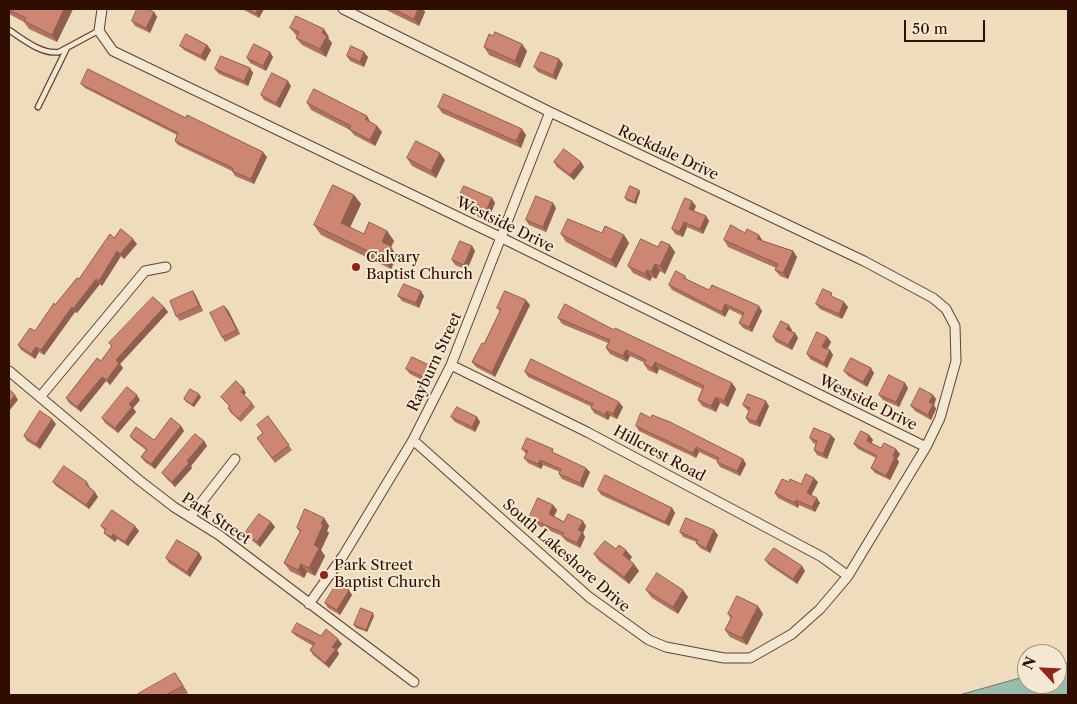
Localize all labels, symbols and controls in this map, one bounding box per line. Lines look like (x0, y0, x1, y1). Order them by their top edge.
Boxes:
scale bar (907, 10, 988, 42)
text: 50 m (912, 19, 948, 38)
street label: Rockdale Drive (615, 122, 721, 184)
street label: Westside Drive (453, 193, 557, 257)
place label: Calvary Baptist Church (366, 249, 473, 284)
marker: Calvary Baptist Church (350, 261, 362, 273)
street label: Rayburn Street (404, 310, 466, 414)
street label: Westside Drive (816, 371, 920, 435)
street label: Hillcrest Road (610, 422, 708, 486)
street label: Park Street (178, 489, 254, 549)
street label: South Lakeshore Drive (499, 496, 633, 616)
place label: Park Street Baptist Church (334, 557, 441, 592)
marker: Park Street Baptist Church (318, 569, 330, 581)
north arrow (1017, 644, 1067, 694)
text: N (1019, 654, 1040, 672)

